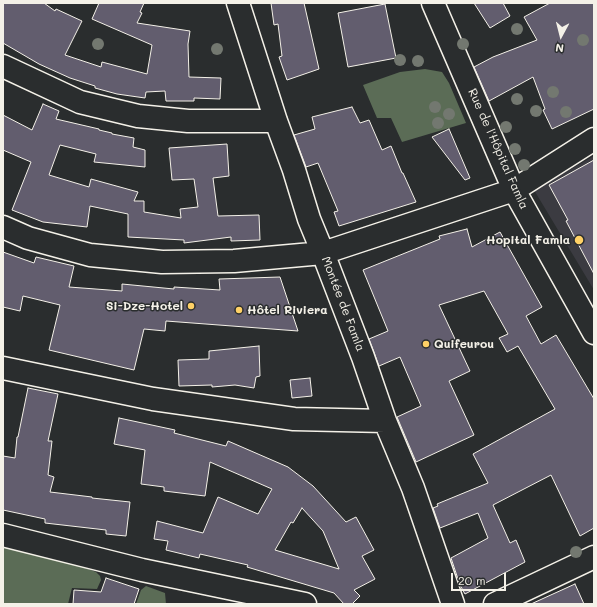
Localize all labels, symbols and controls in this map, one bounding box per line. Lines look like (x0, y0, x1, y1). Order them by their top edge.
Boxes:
north arrow (541, 16, 581, 56)
text: N (554, 40, 565, 56)
street label: Rue de l'Hôpital Famla (465, 86, 531, 212)
place label: Hopital Famla (486, 233, 570, 247)
marker: Hopital Famla (573, 234, 585, 246)
street label: Montée de Famla (318, 255, 368, 353)
place label: Si-Dze-Hotel (106, 299, 183, 313)
marker: Si-Dze-Hotel (186, 301, 196, 311)
place label: Hôtel Riviera (247, 303, 328, 317)
marker: Hôtel Riviera (234, 305, 244, 315)
place label: Quifeurou (434, 337, 494, 351)
marker: Quifeurou (421, 339, 431, 349)
scale bar (453, 565, 508, 591)
text: 20 m (458, 572, 486, 588)

